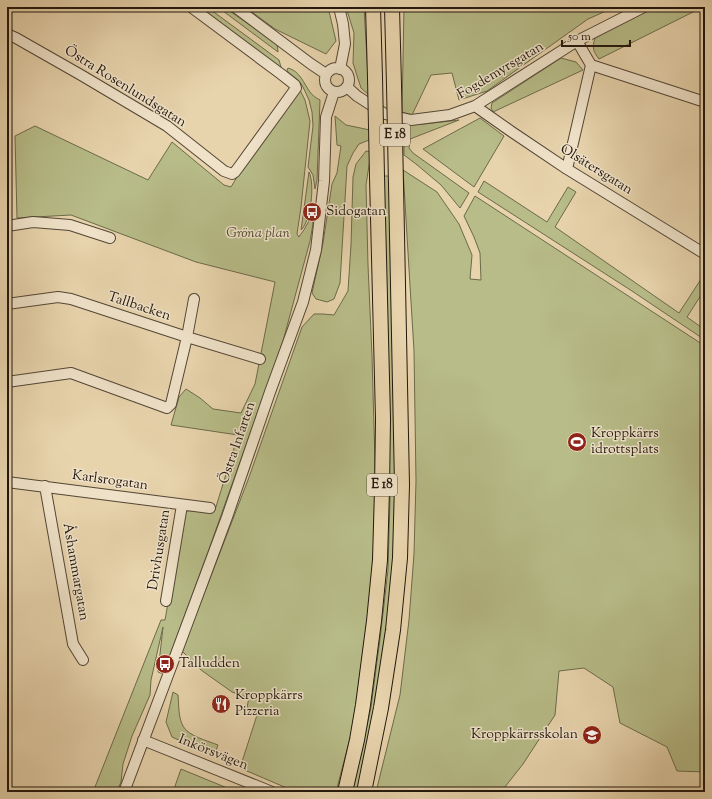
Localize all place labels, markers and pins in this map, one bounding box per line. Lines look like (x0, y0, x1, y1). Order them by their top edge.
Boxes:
bus stop icon: Sidogatan (301, 201, 323, 223)
place label: Sidogatan (326, 202, 386, 222)
place label: Kroppkärrs idrottsplats (591, 424, 659, 460)
sports icon: Kroppkärrs idrottsplats (566, 431, 588, 453)
bus stop icon: Talludden (154, 653, 176, 675)
place label: Talludden (179, 654, 240, 674)
place label: Kroppkärrs Pizzeria (235, 686, 303, 722)
restaurant icon: Kroppkärrs Pizzeria (210, 693, 232, 715)
school or university icon: Kroppkärrsskolan (581, 724, 603, 746)
place label: Kroppkärrsskolan (471, 725, 578, 745)

